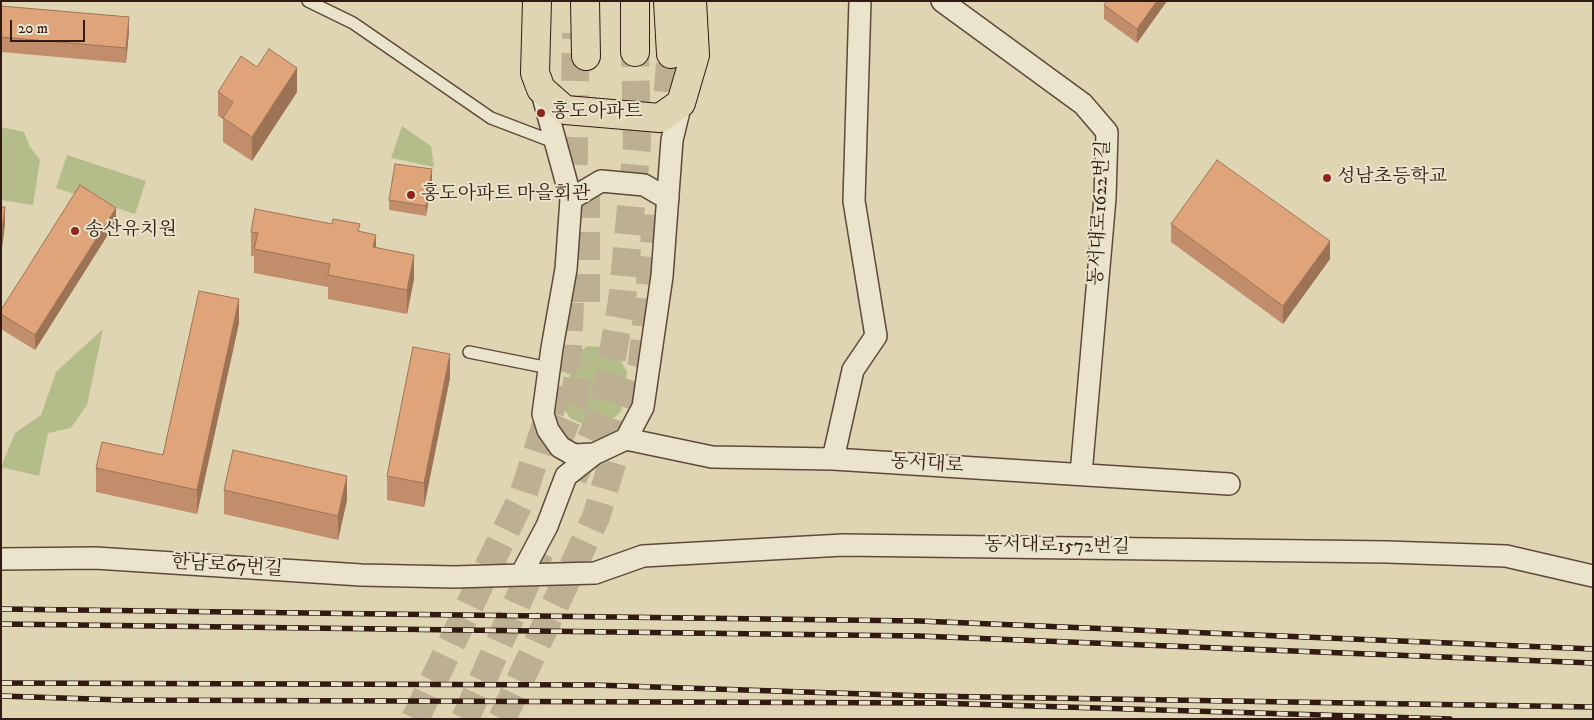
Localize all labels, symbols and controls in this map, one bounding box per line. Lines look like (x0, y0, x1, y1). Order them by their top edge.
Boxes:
scale bar (12, 10, 88, 42)
text: 20 m (18, 19, 48, 38)
place label: 홍도아파트 (551, 102, 643, 124)
marker: 홍도아파트 (535, 107, 547, 119)
street label: 동서대로1622번길 (1086, 140, 1116, 286)
place label: 성남초등학교 (1337, 167, 1447, 189)
marker: 성남초등학교 (1321, 172, 1333, 184)
place label: 홍도아파트 마을회관 (421, 184, 590, 206)
marker: 홍도아파트 마을회관 (405, 189, 417, 201)
place label: 송산유치원 (85, 220, 177, 242)
marker: 송산유치원 (69, 225, 81, 237)
street label: 동서대로 (890, 451, 964, 479)
street label: 동서대로1572번길 (984, 534, 1130, 560)
street label: 한남로67번길 (171, 552, 283, 582)

